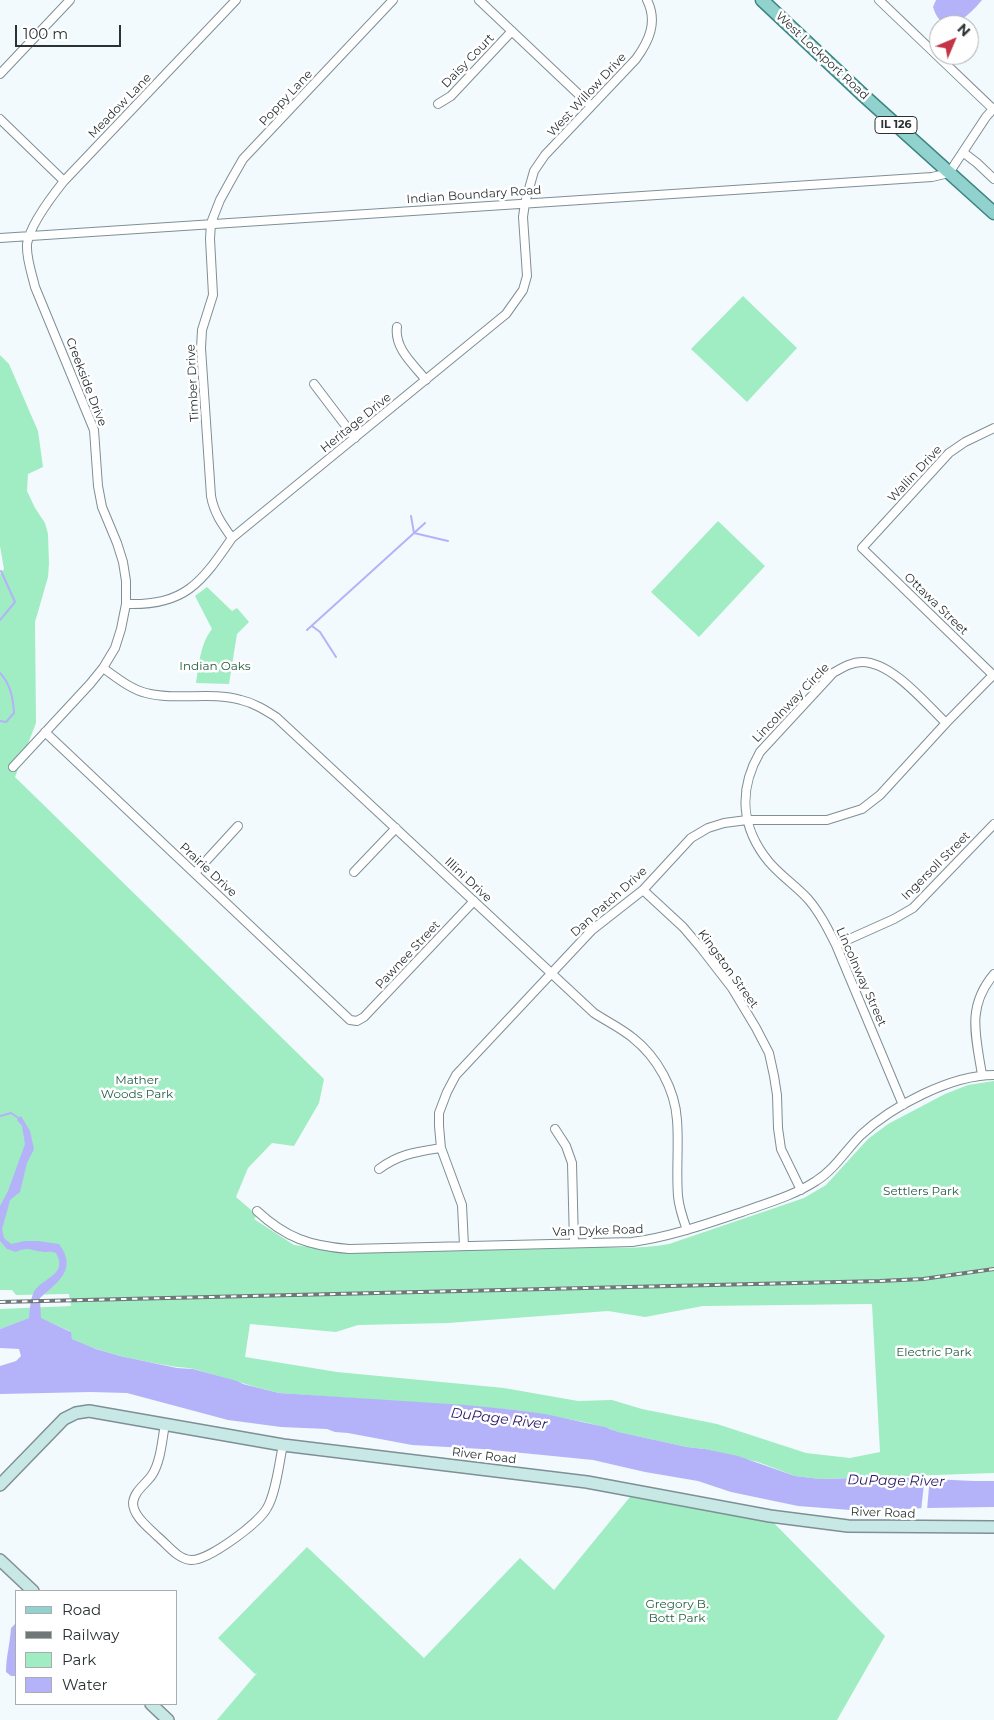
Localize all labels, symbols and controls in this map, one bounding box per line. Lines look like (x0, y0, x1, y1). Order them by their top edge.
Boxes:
street label: West Lockport Road (772, 9, 872, 103)
scale bar (18, 15, 124, 47)
north arrow (929, 15, 979, 65)
text: N (954, 20, 974, 40)
text: 100 m (23, 24, 68, 43)
street label: Daisy Court (439, 31, 497, 91)
street label: West Willow Drive (545, 50, 629, 140)
street label: Poppy Lane (256, 67, 316, 129)
street label: Meadow Lane (86, 71, 154, 141)
road number: IL 126 (875, 116, 917, 134)
street label: Indian Boundary Road (406, 183, 542, 207)
street label: Creekside Drive (62, 336, 110, 428)
street label: Timber Drive (184, 344, 202, 422)
street label: Heritage Drive (318, 390, 394, 456)
street label: Wallin Drive (885, 443, 945, 505)
street label: Ottawa Street (901, 570, 971, 638)
park label: Indian Oaks (179, 659, 251, 673)
street label: Lincolnway Circle (750, 661, 832, 745)
street label: Ingersoll Street (899, 829, 973, 903)
street label: Prairie Drive (176, 840, 240, 900)
street label: Illini Drive (441, 855, 495, 905)
street label: Dan Patch Drive (568, 864, 650, 940)
street label: Pawnee Street (373, 918, 443, 992)
street label: Lincolnway Street (833, 925, 889, 1029)
street label: Kingston Street (695, 927, 761, 1011)
park label: Mather Woods Park (101, 1073, 173, 1101)
park label: Settlers Park (883, 1184, 959, 1198)
street label: Van Dyke Road (552, 1222, 644, 1240)
park label: Electric Park (896, 1345, 972, 1359)
water label: DuPage River (450, 1405, 548, 1433)
street label: River Road (451, 1445, 517, 1467)
water label: DuPage River (847, 1472, 945, 1490)
street label: River Road (850, 1505, 916, 1521)
legend (15, 1590, 178, 1705)
park label: Gregory B. Bott Park (646, 1597, 708, 1625)
text: Road (62, 1600, 101, 1619)
text: Railway (62, 1625, 119, 1644)
text: Park (62, 1650, 96, 1669)
text: Water (62, 1675, 108, 1694)

